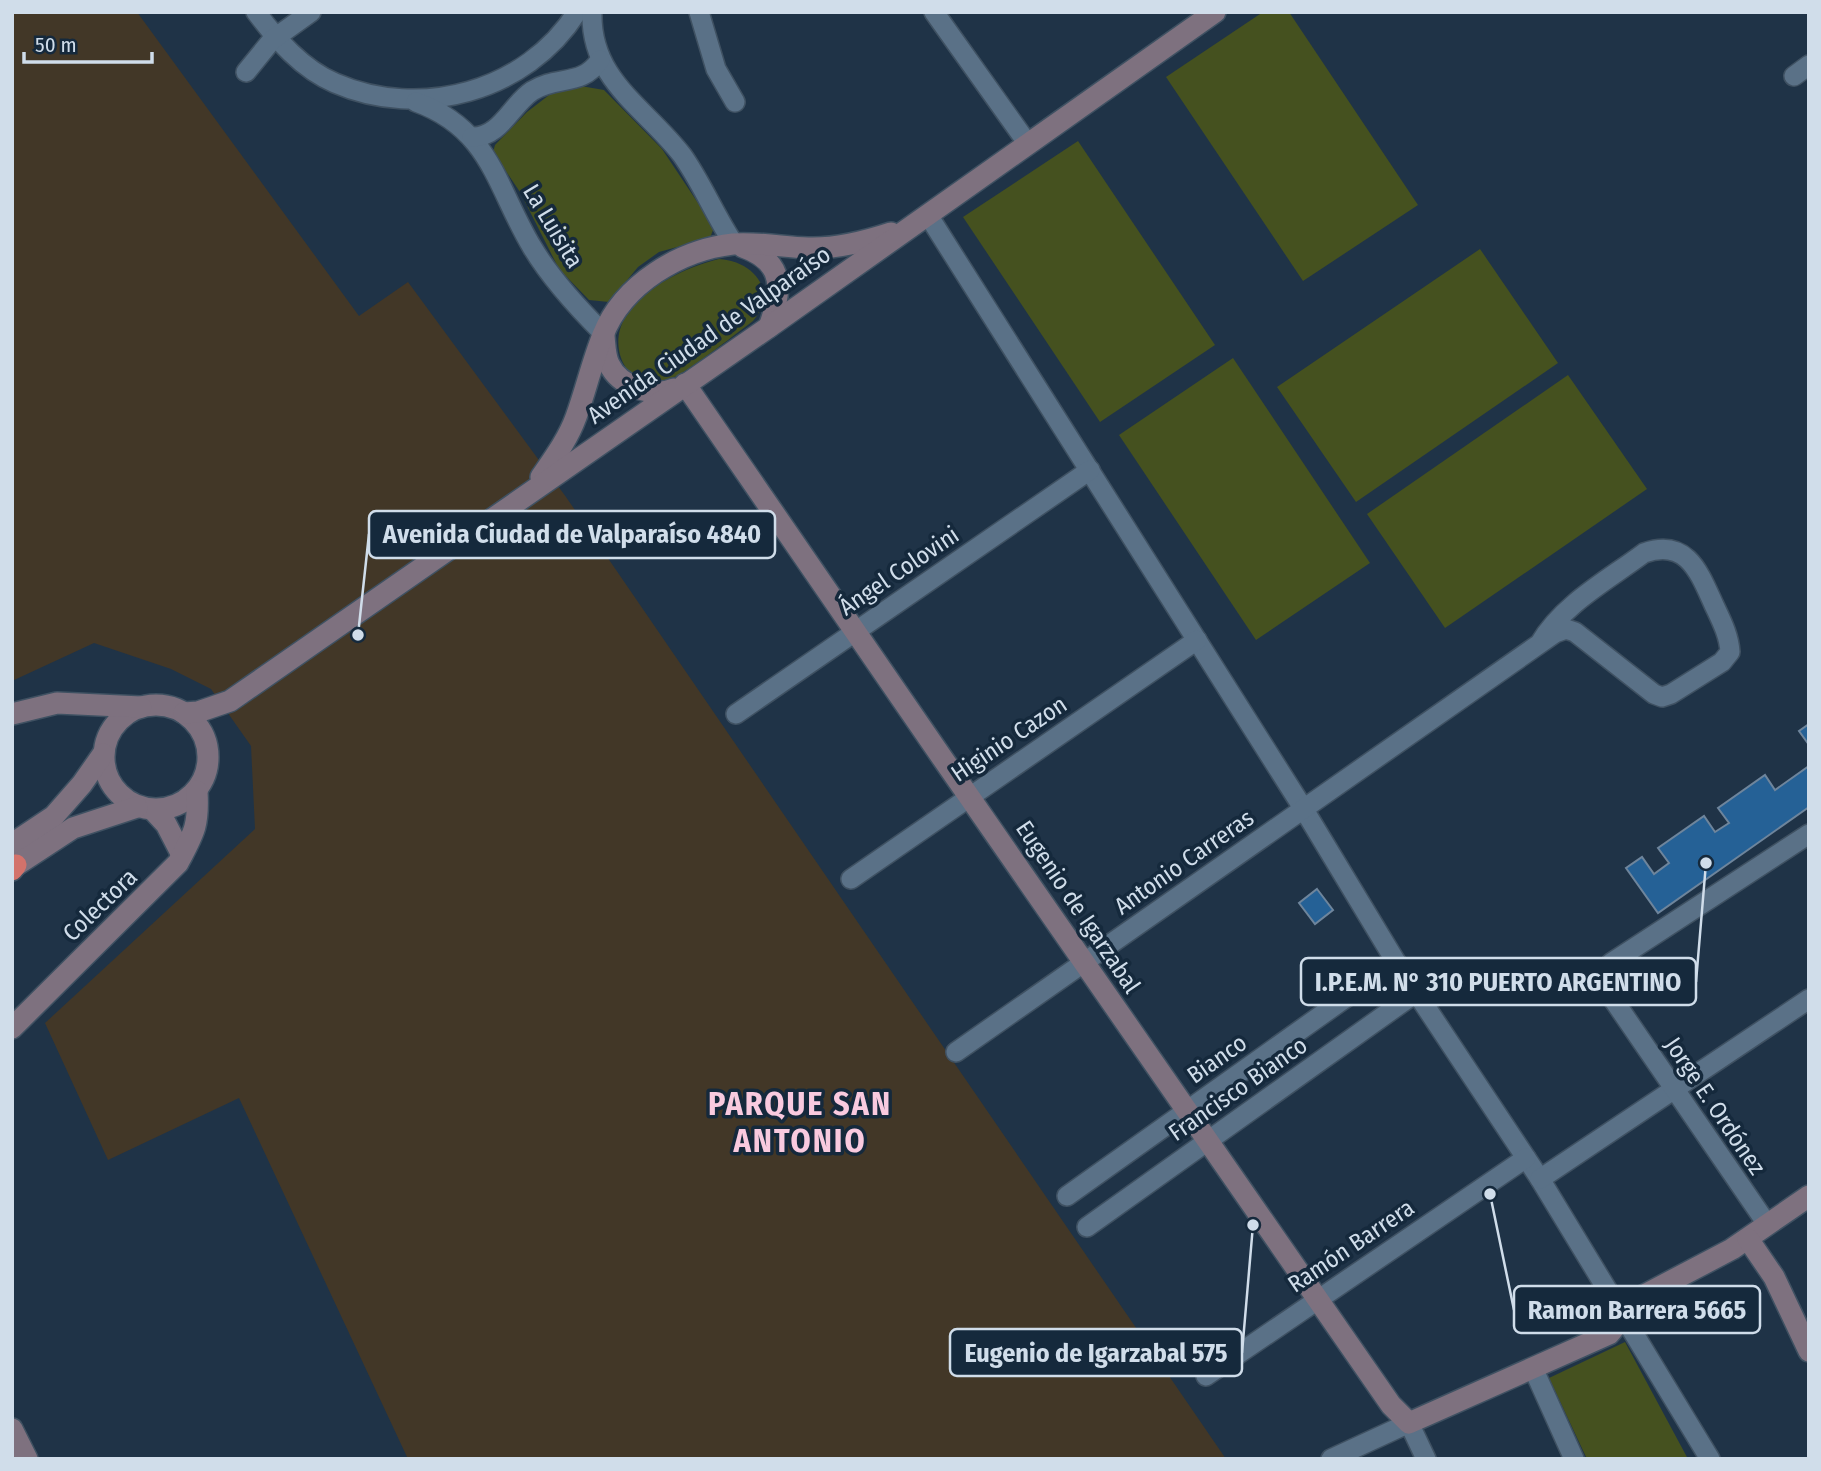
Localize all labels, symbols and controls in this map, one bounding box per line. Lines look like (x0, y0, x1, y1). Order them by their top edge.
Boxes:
scale bar (24, 21, 152, 65)
text: 50 m (35, 32, 77, 58)
street label: La Luisita (517, 179, 589, 273)
street label: Avenida Ciudad de Valparaíso (582, 240, 836, 430)
callout: Avenida Ciudad de Valparaíso 4840 (369, 511, 775, 558)
text: Avenida Ciudad de Valparaíso 4840 (382, 519, 761, 550)
street label: Ángel Colovini (833, 520, 964, 621)
street label: Higinio Cazon (946, 690, 1072, 788)
street label: Antonio Carreras (1109, 804, 1259, 920)
street label: Eugenio de Igarzabal (1010, 815, 1146, 999)
street label: Colectora (57, 863, 143, 947)
callout: I.P.E.M. N° 310 PUERTO ARGENTINO (1301, 958, 1696, 1005)
text: I.P.E.M. N° 310 PUERTO ARGENTINO (1315, 967, 1681, 998)
street label: Bianco (1182, 1029, 1252, 1089)
street label: Francisco Bianco (1163, 1031, 1313, 1147)
street label: Jorge E. Ordónez (1659, 1032, 1771, 1180)
district label: PARQUE SAN ANTONIO (708, 1085, 892, 1160)
street label: Ramón Barrera (1283, 1194, 1419, 1298)
callout: Ramon Barrera 5665 (1514, 1286, 1760, 1333)
text: Ramon Barrera 5665 (1528, 1295, 1747, 1326)
callout: Eugenio de Igarzabal 575 (950, 1329, 1242, 1376)
text: Eugenio de Igarzabal 575 (964, 1338, 1228, 1369)

